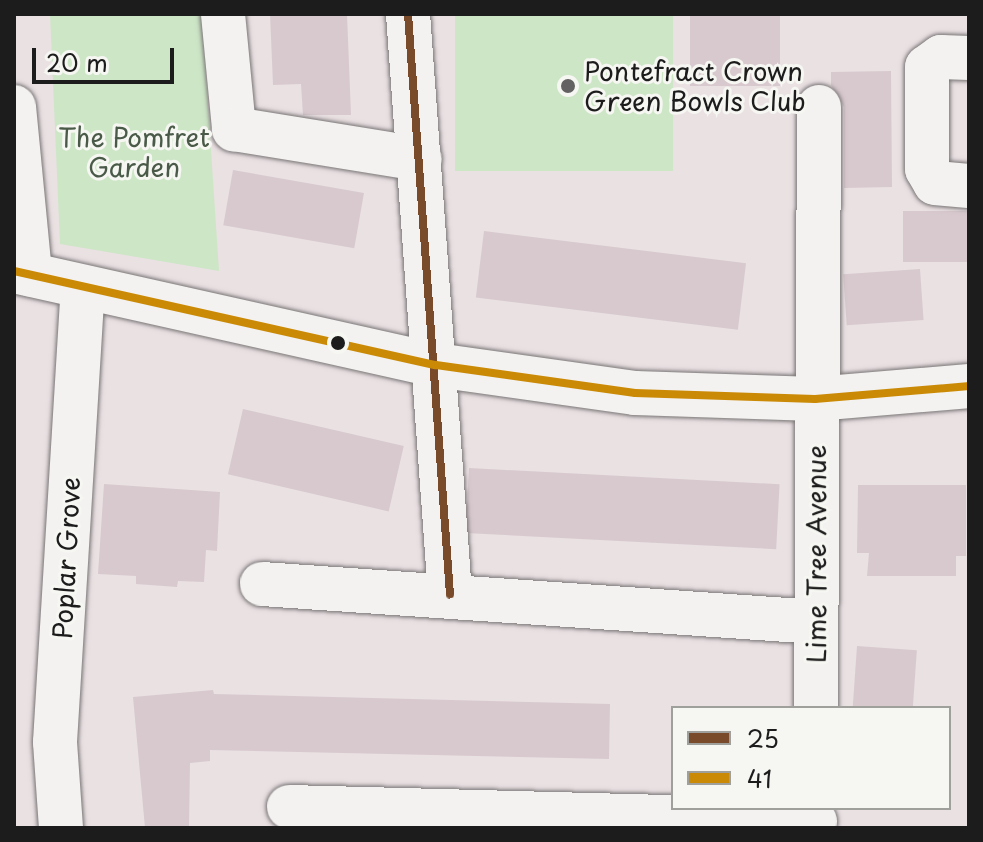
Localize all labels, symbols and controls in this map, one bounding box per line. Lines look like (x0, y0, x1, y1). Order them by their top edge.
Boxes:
scale bar (36, 32, 178, 82)
text: 20 m (46, 44, 108, 80)
place label: Pontefract Crown Green Bowls Club (584, 55, 808, 116)
marker: Pontefract Crown Green Bowls Club (559, 77, 577, 95)
park label: The Pomfret Garden (57, 121, 211, 182)
unlabelled marker (330, 335, 346, 351)
street label: Lime Tree Avenue (800, 444, 832, 664)
street label: Poplar Grove (46, 475, 86, 641)
legend (671, 706, 951, 810)
text: 25 (747, 720, 779, 756)
text: 41 (747, 760, 772, 796)

